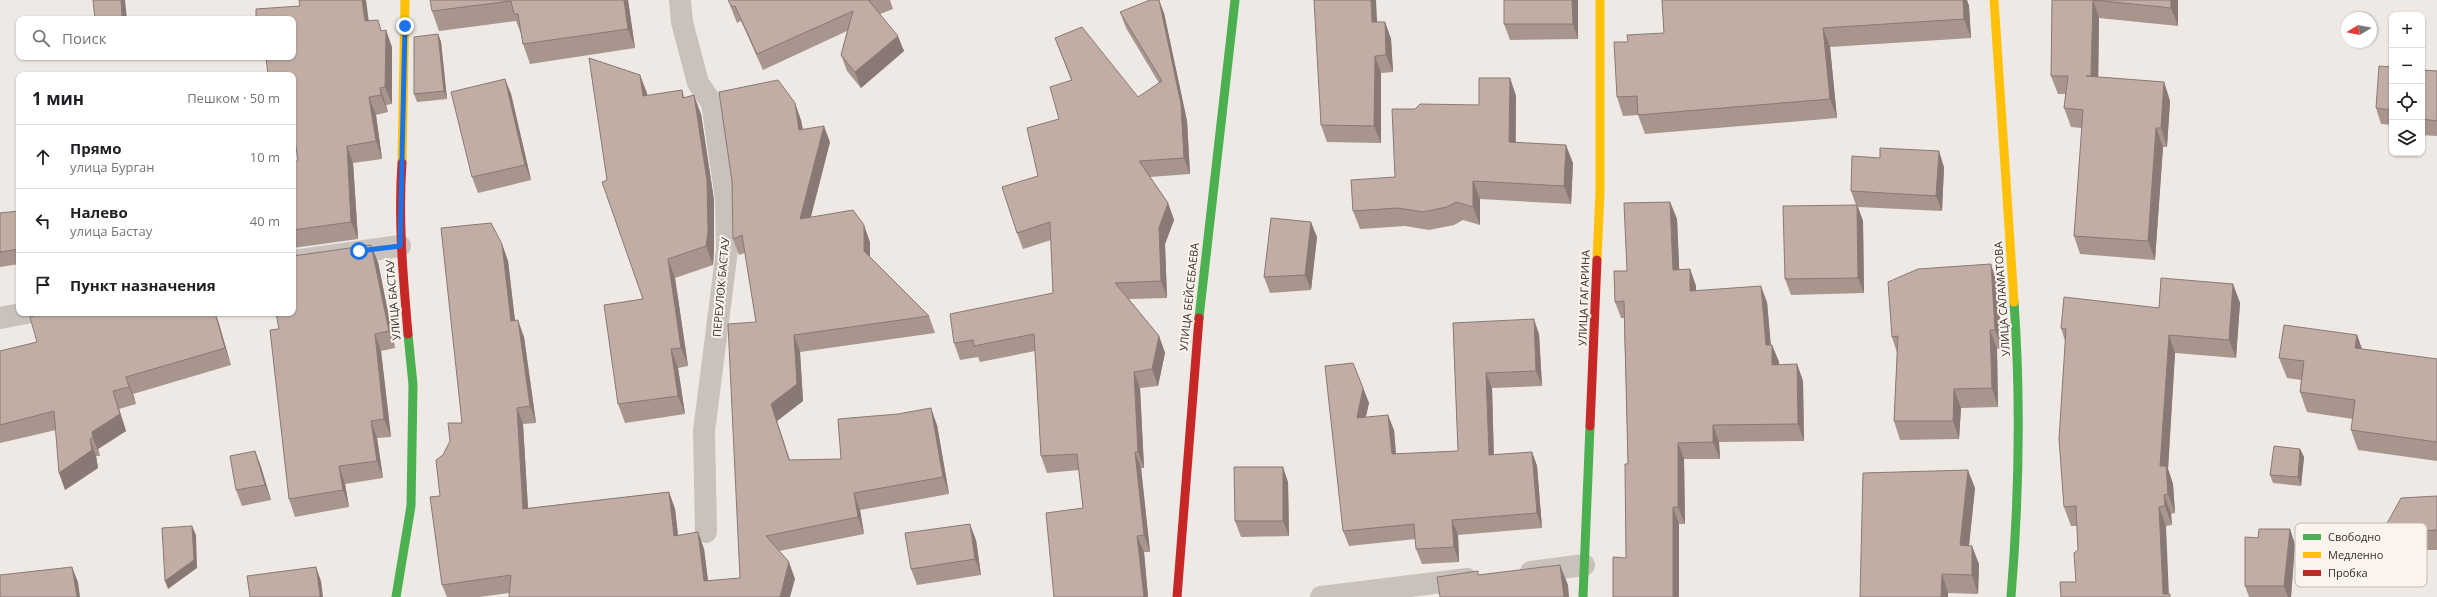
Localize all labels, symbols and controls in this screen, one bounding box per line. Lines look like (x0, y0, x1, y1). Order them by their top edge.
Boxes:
north arrow (2341, 12, 2377, 48)
map controls (2389, 12, 2425, 156)
button: + (2389, 12, 2425, 48)
search box (16, 16, 296, 60)
route end (396, 17, 414, 35)
icon: search (30, 27, 52, 49)
text: Поиск (62, 28, 106, 48)
button: − (2389, 48, 2425, 84)
button: locate (2389, 84, 2425, 120)
text: 1 мин (32, 87, 84, 110)
text: Пешком · 50 m (187, 89, 280, 107)
button: layers (2389, 120, 2425, 156)
text: Прямо (70, 138, 122, 158)
icon: ahead (32, 146, 54, 168)
text: 10 m (250, 148, 280, 166)
text: улица Бурган (70, 158, 154, 176)
text: Налево (70, 202, 128, 222)
icon: left (32, 210, 54, 232)
text: 40 m (250, 212, 280, 230)
text: улица Бастау (70, 222, 152, 240)
street label: ПЕРЕУЛОК БАСТАУ (709, 236, 732, 337)
street label: УЛИЦА САЛАМАТОВА (1990, 241, 2013, 357)
route start (350, 242, 368, 260)
street label: УЛИЦА БЕЙСЕБАЕВА (1175, 242, 1202, 352)
street label: УЛИЦА ГАГАРИНА (1574, 250, 1593, 346)
street label: УЛИЦА БАСТАУ (381, 259, 404, 341)
icon: arrive (32, 274, 54, 296)
text: Пункт назначения (70, 275, 216, 295)
legend (2295, 523, 2427, 587)
text: Свободно (2328, 529, 2381, 544)
text: Медленно (2328, 547, 2384, 562)
text: Пробка (2328, 565, 2368, 580)

